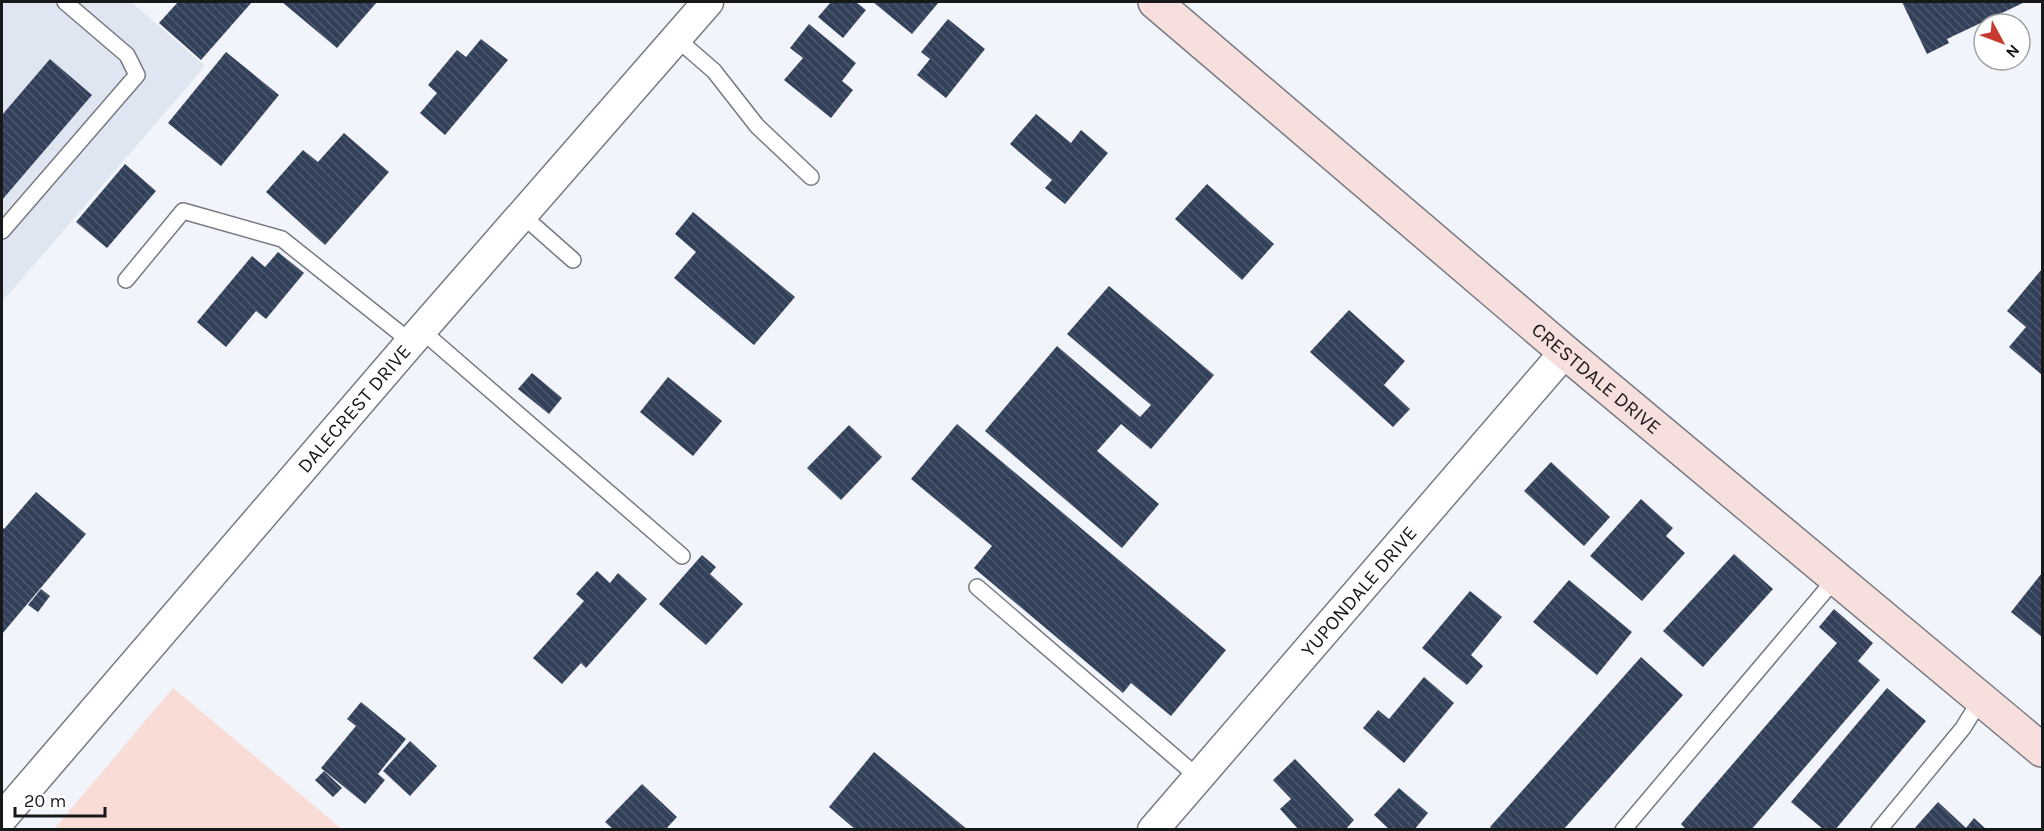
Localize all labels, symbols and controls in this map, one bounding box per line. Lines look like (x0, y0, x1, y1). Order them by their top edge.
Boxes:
north arrow (1972, 12, 2032, 72)
text: N (2002, 41, 2024, 62)
street label: CRESTDALE DRIVE (1527, 318, 1665, 439)
street label: DALECREST DRIVE (293, 340, 416, 477)
street label: YUPONDALE DRIVE (1296, 522, 1422, 662)
scale bar (15, 780, 105, 818)
text: 20 m (24, 790, 66, 812)

